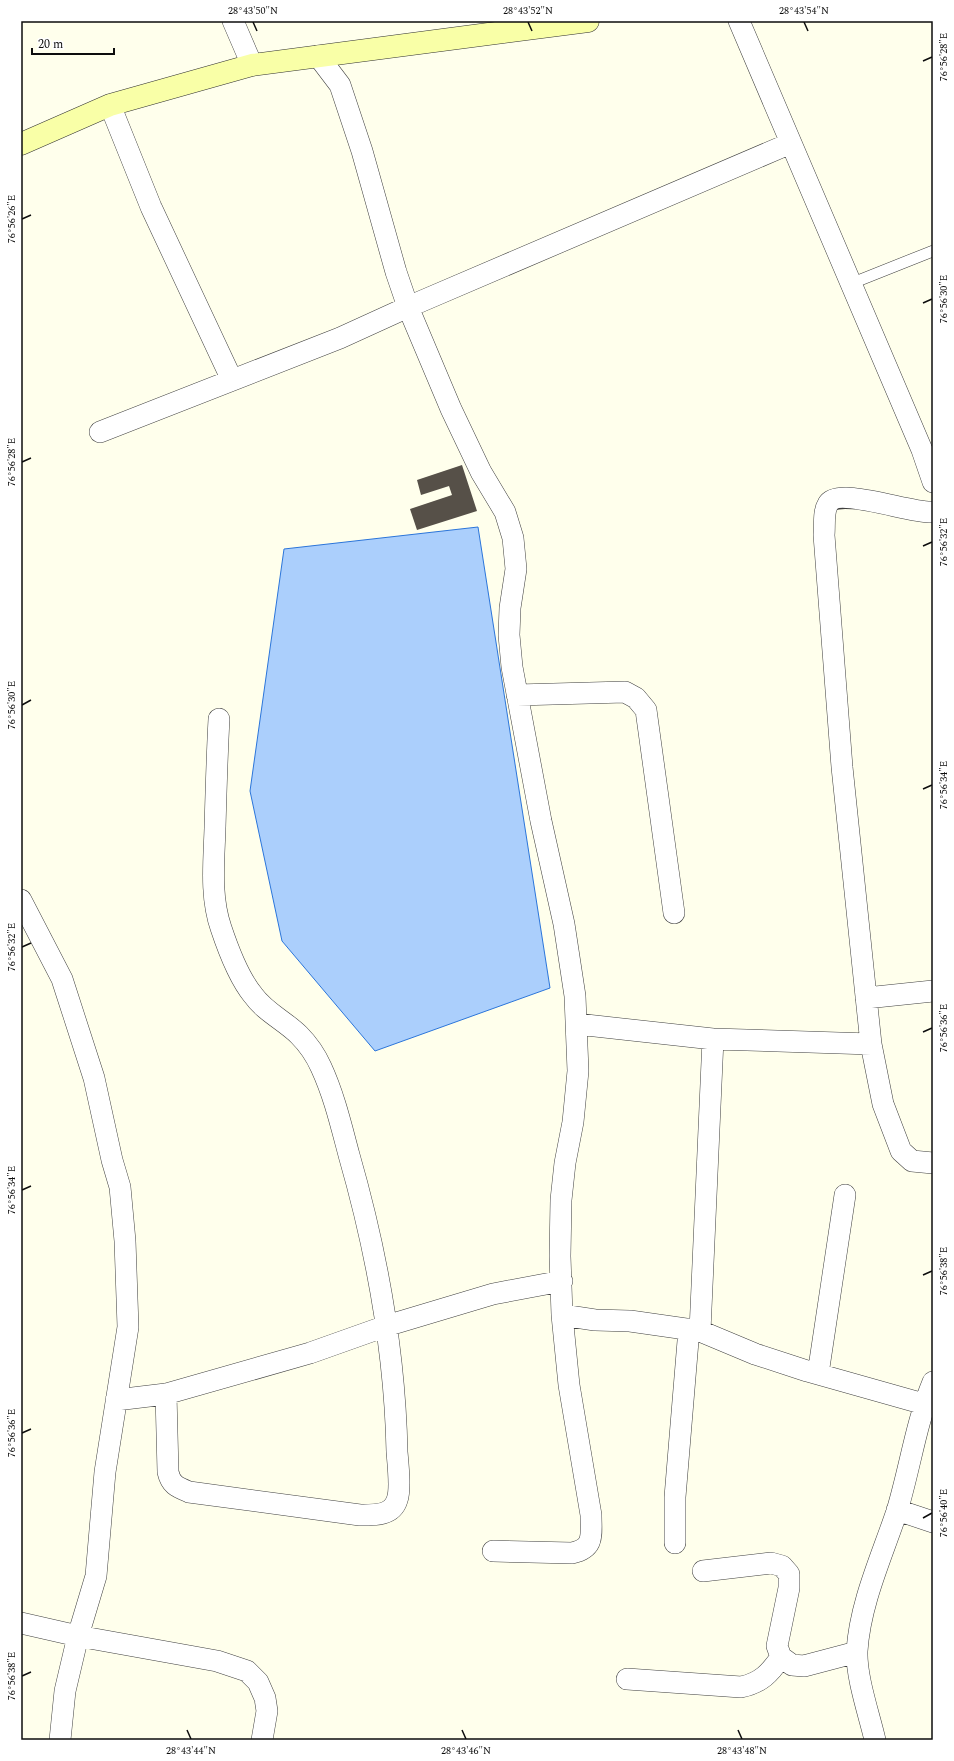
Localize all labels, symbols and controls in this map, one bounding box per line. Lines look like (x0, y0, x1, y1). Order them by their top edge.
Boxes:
text: 28°43'50"N (228, 3, 278, 19)
text: 28°43'52"N (503, 3, 553, 19)
text: 28°43'54"N (779, 3, 829, 19)
scale bar (32, 30, 114, 56)
text: 76°56'28"E (936, 33, 952, 81)
text: 20 m (38, 35, 63, 54)
text: 76°56'26"E (4, 195, 20, 243)
text: 76°56'30"E (936, 275, 952, 323)
text: 76°56'28"E (4, 438, 20, 486)
text: 76°56'32"E (936, 518, 952, 566)
text: 76°56'30"E (4, 681, 20, 729)
text: 76°56'34"E (936, 761, 952, 809)
text: 76°56'32"E (4, 923, 20, 971)
text: 76°56'36"E (936, 1004, 952, 1052)
text: 76°56'34"E (4, 1166, 20, 1214)
text: 76°56'38"E (936, 1247, 952, 1295)
text: 76°56'36"E (4, 1409, 20, 1457)
text: 76°56'40"E (936, 1489, 952, 1537)
text: 76°56'38"E (4, 1652, 20, 1700)
text: 28°43'44"N (166, 1743, 216, 1759)
text: 28°43'46"N (441, 1743, 491, 1759)
text: 28°43'48"N (717, 1743, 767, 1759)

